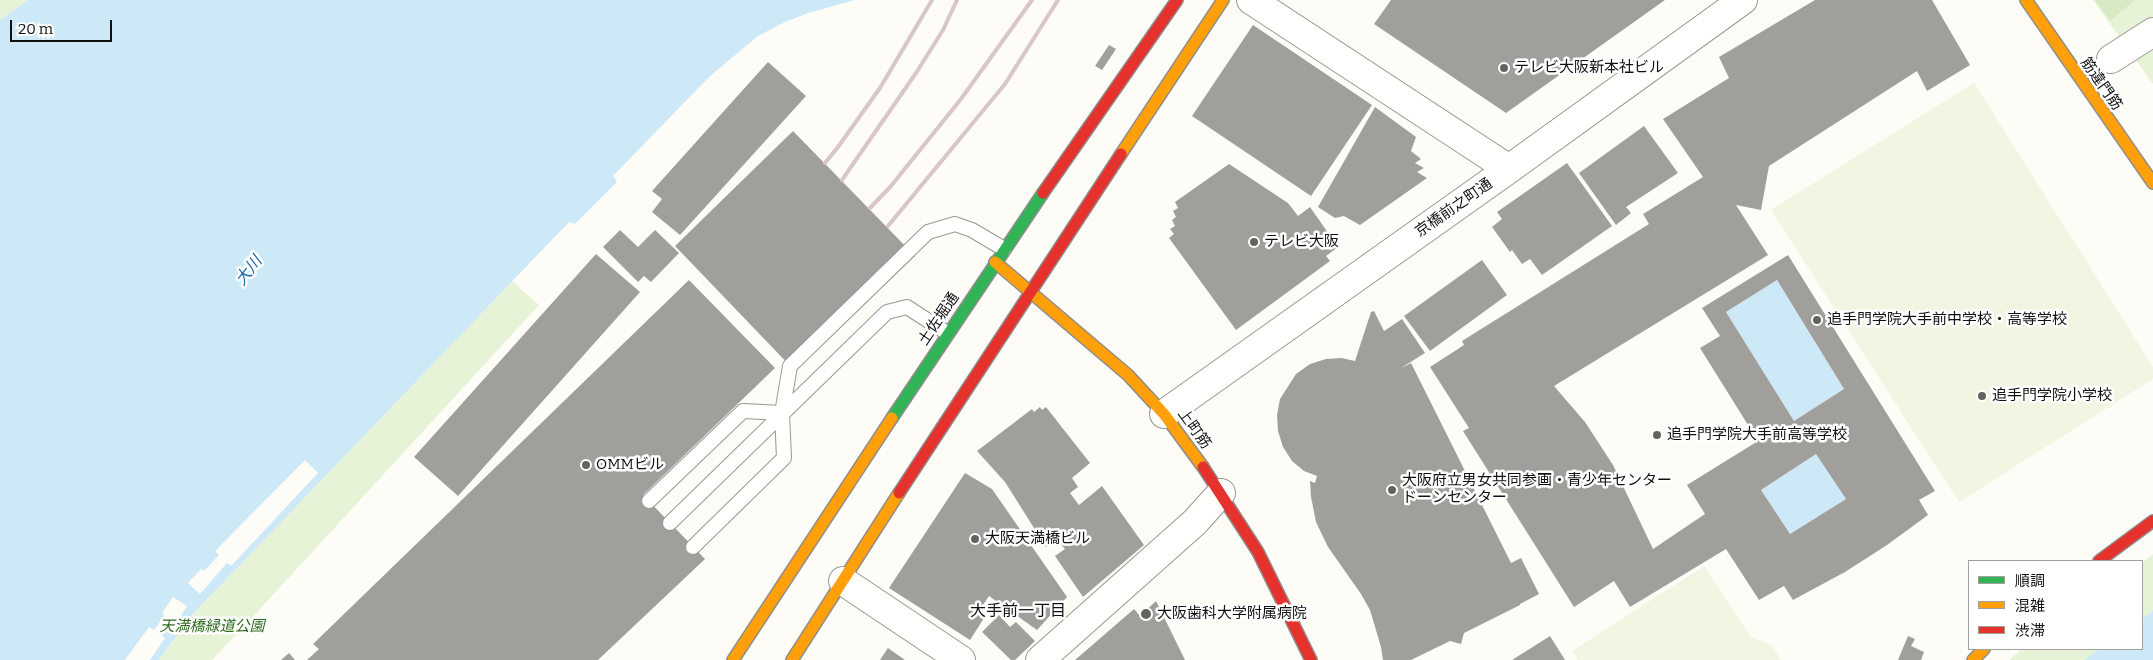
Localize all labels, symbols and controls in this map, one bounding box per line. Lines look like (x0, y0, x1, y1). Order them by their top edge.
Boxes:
scale bar (12, 10, 115, 42)
text: 20 m (18, 20, 53, 38)
street label: 筋違門筋 (2076, 54, 2126, 114)
place label: テレビ大阪新本社ビル (1514, 59, 1664, 77)
marker: テレビ大阪新本社ビル (1498, 62, 1510, 74)
street label: 京橋前之町通 (1412, 175, 1496, 241)
place label: テレビ大阪 (1264, 233, 1339, 251)
marker: テレビ大阪 (1248, 236, 1260, 248)
water label: 大川 (232, 252, 266, 290)
street label: 土佐堀通 (915, 289, 963, 349)
place label: 追手門学院大手前中学校・高等学校 (1827, 311, 2067, 329)
marker: 追手門学院大手前中学校・高等学校 (1811, 314, 1823, 326)
place label: 追手門学院小学校 (1992, 387, 2112, 405)
marker: 追手門学院小学校 (1976, 390, 1988, 402)
street label: 上町筋 (1173, 406, 1215, 452)
place label: 追手門学院大手前高等学校 (1667, 426, 1847, 444)
marker: 追手門学院大手前高等学校 (1651, 429, 1663, 441)
place label: OMMビル (596, 456, 664, 474)
marker: OMMビル (580, 459, 592, 471)
place label: 大阪府立男女共同参画・青少年センター ドーンセンター (1402, 472, 1672, 507)
marker: 大阪府立男女共同参画・青少年センター ドーンセンター (1386, 484, 1398, 496)
place label: 大阪天満橋ビル (985, 530, 1090, 548)
marker: 大阪天満橋ビル (969, 533, 981, 545)
legend (1968, 560, 2143, 650)
text: 順調 (2015, 572, 2045, 590)
text: 混雑 (2015, 597, 2045, 615)
district label: 大手前一丁目 (970, 602, 1066, 622)
place label: 大阪歯科大学附属病院 (1157, 605, 1307, 623)
marker: 大阪歯科大学附属病院 (1139, 607, 1153, 621)
park label: 天満橋緑道公園 (160, 618, 264, 636)
text: 渋滞 (2015, 622, 2045, 640)

